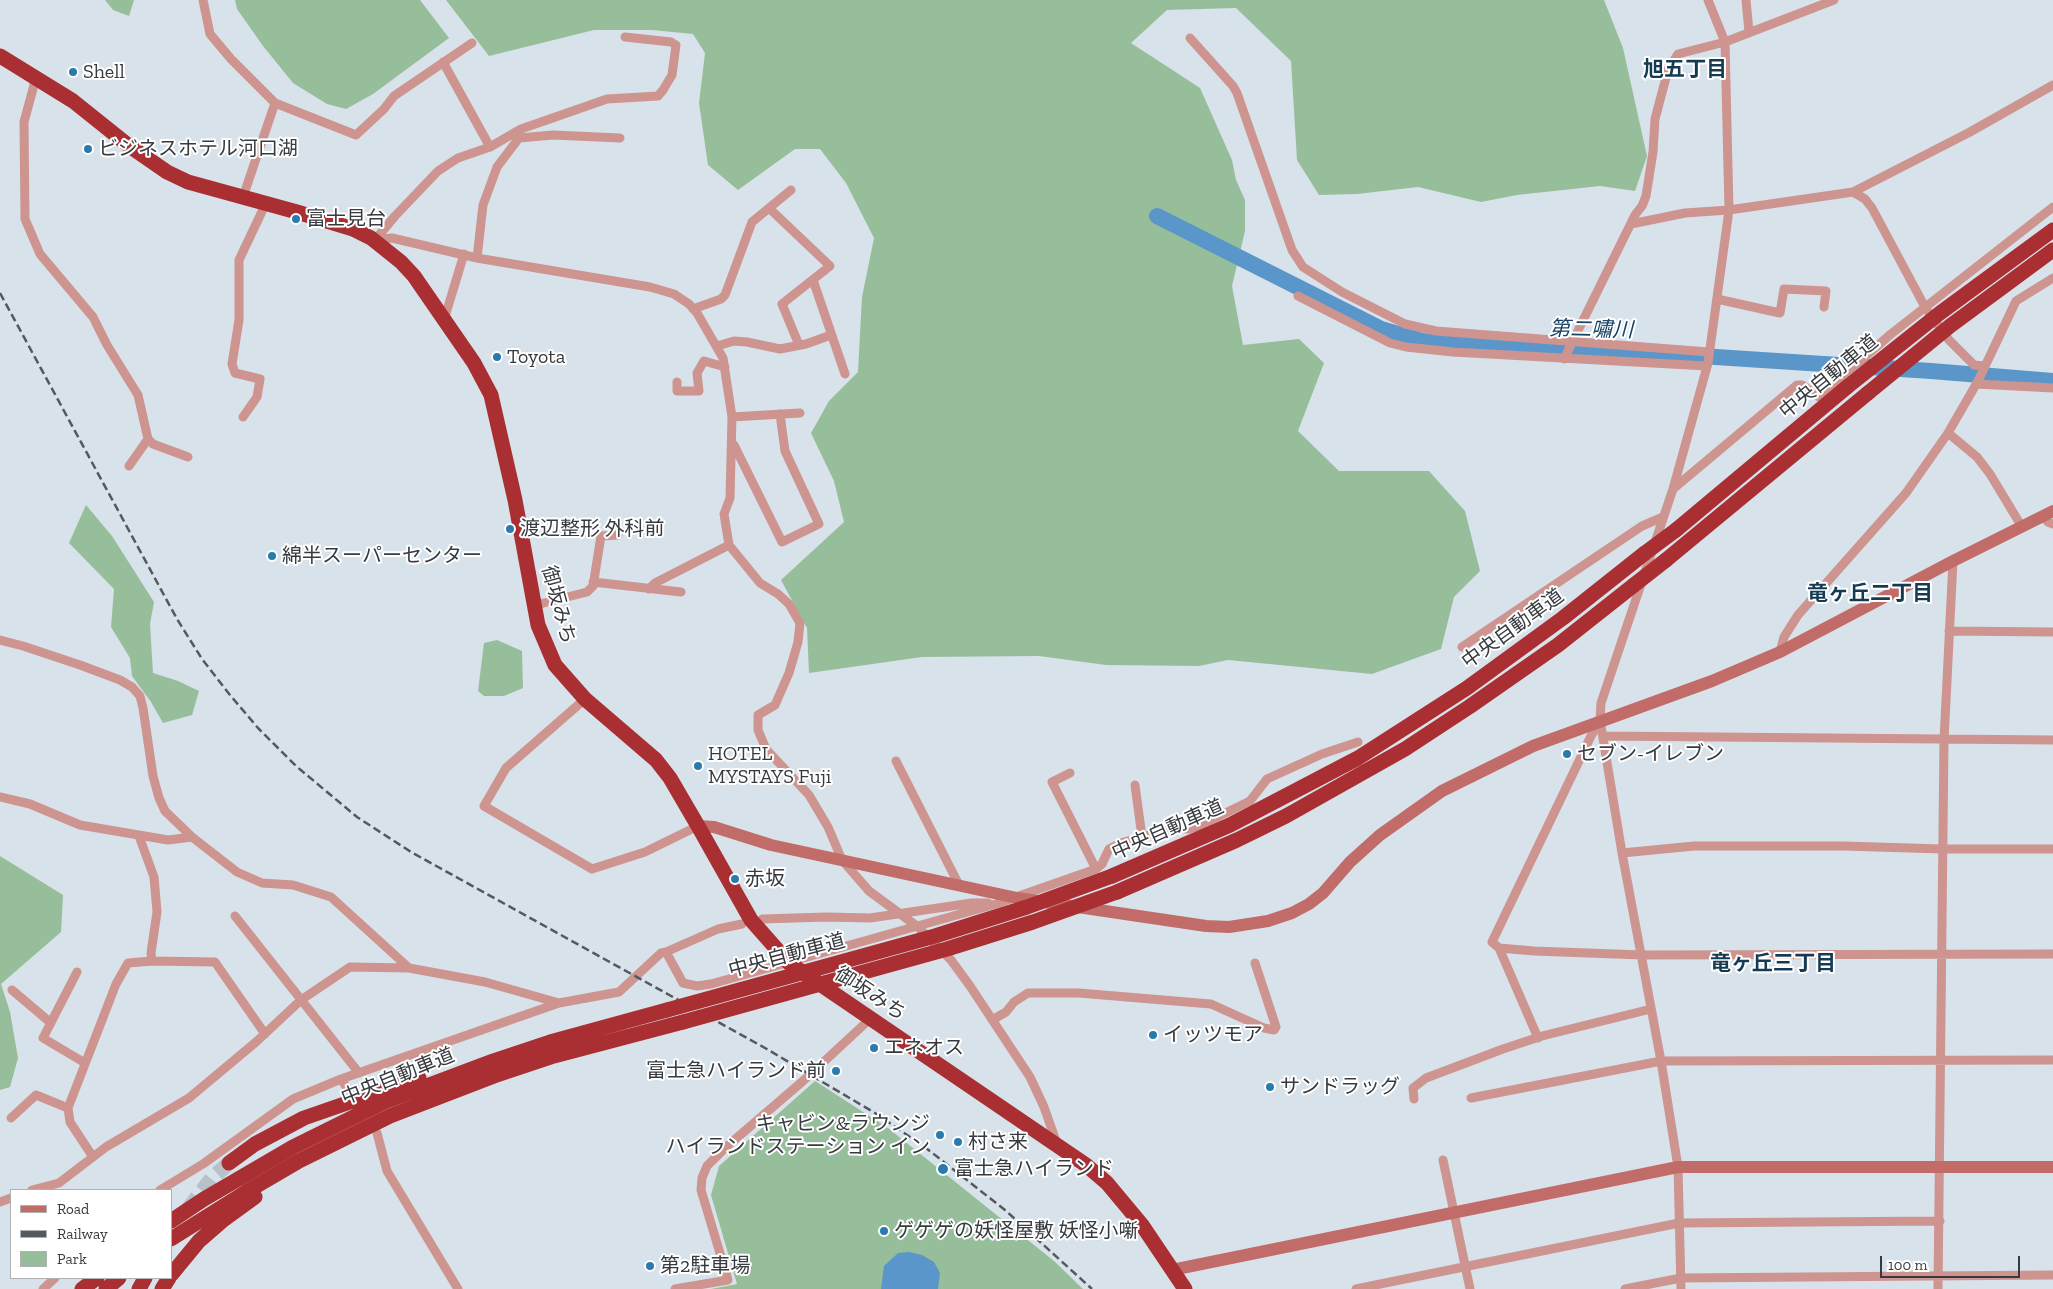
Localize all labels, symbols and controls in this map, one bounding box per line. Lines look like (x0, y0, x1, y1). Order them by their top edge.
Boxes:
district label: 旭五丁目 (1643, 57, 1727, 83)
place label: Shell (83, 60, 125, 84)
marker: Shell (67, 66, 79, 78)
place label: ビジネスホテル河口湖 (98, 137, 298, 161)
marker: ビジネスホテル河口湖 (82, 143, 94, 155)
place label: 富士見台 (306, 207, 386, 231)
marker: 富士見台 (290, 213, 302, 225)
water label: 第二嘯川 (1549, 317, 1633, 343)
street label: 中央自動車道 (1775, 330, 1883, 424)
place label: Toyota (507, 345, 565, 369)
marker: Toyota (491, 351, 503, 363)
place label: 渡辺整形 外科前 (520, 517, 665, 541)
marker: 渡辺整形 外科前 (504, 523, 516, 535)
place label: 綿半スーパーセンター (282, 544, 482, 568)
marker: 綿半スーパーセンター (266, 550, 278, 562)
street label: 御坂みち (536, 563, 580, 647)
district label: 竜ヶ丘二丁目 (1807, 581, 1933, 607)
street label: 中央自動車道 (1457, 584, 1569, 674)
place label: HOTEL MYSTAYS Fuji (708, 742, 831, 789)
place label: セブン-イレブン (1577, 742, 1724, 766)
marker: セブン-イレブン (1561, 748, 1573, 760)
marker: HOTEL MYSTAYS Fuji (692, 760, 704, 772)
street label: 中央自動車道 (1108, 795, 1228, 865)
place label: 赤坂 (745, 867, 785, 891)
marker: 赤坂 (729, 873, 741, 885)
street label: 中央自動車道 (726, 929, 848, 983)
district label: 竜ヶ丘三丁目 (1710, 951, 1836, 977)
street label: 御坂みち (830, 962, 910, 1026)
place label: イッツモア (1163, 1023, 1263, 1047)
marker: イッツモア (1147, 1029, 1159, 1041)
place label: エネオス (884, 1036, 964, 1060)
marker: エネオス (868, 1042, 880, 1054)
street label: 中央自動車道 (338, 1043, 458, 1111)
place label: 富士急ハイランド前 (646, 1059, 826, 1083)
marker: 富士急ハイランド前 (830, 1065, 842, 1077)
place label: サンドラッグ (1280, 1075, 1400, 1099)
marker: サンドラッグ (1264, 1081, 1276, 1093)
place label: キャビン&ラウンジ ハイランドステーション イン (665, 1112, 930, 1159)
marker: キャビン&ラウンジ ハイランドステーション イン (934, 1129, 946, 1141)
place label: 村さ来 (968, 1130, 1028, 1154)
marker: 村さ来 (952, 1136, 964, 1148)
place label: 富士急ハイランド (954, 1157, 1114, 1181)
marker: 富士急ハイランド (936, 1162, 950, 1176)
legend (10, 1189, 172, 1279)
text: Road (57, 1200, 89, 1218)
place label: ゲゲゲの妖怪屋敷 妖怪小噺 (894, 1219, 1139, 1243)
text: Railway (57, 1225, 108, 1243)
marker: ゲゲゲの妖怪屋敷 妖怪小噺 (878, 1225, 890, 1237)
scale bar (1883, 1246, 2023, 1278)
text: Park (57, 1250, 87, 1268)
place label: 第2駐車場 (660, 1254, 750, 1278)
text: 100 m (1888, 1256, 1927, 1274)
marker: 第2駐車場 (644, 1260, 656, 1272)

